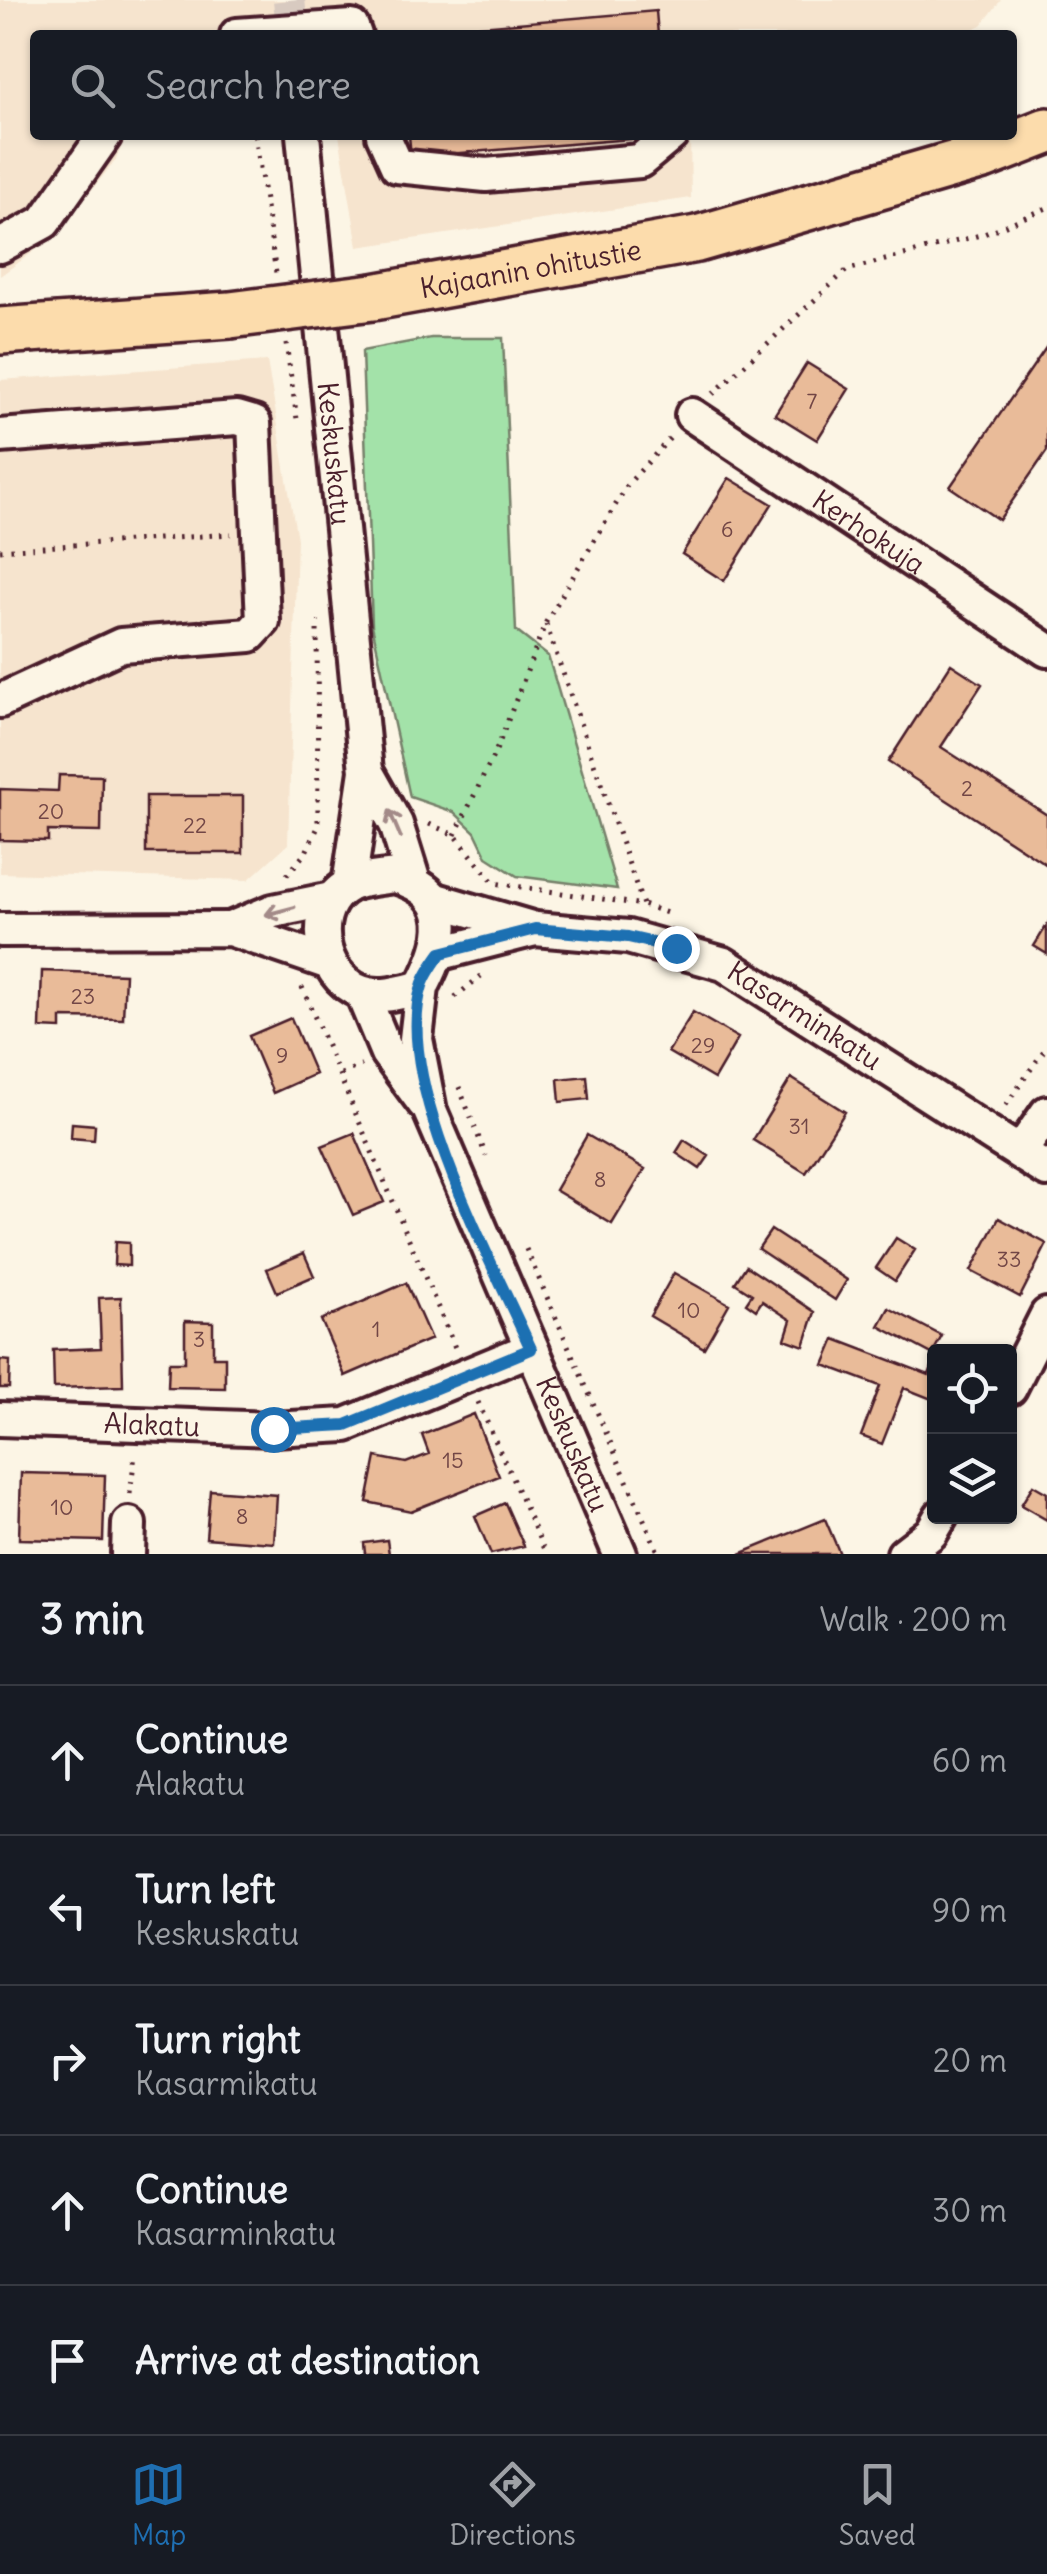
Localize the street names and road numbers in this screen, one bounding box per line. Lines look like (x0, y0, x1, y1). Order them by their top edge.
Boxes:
street label: Kajaanin ohitustie (417, 231, 644, 306)
street label: Keskuskatu (310, 380, 360, 527)
street label: Kerhokuja (806, 482, 932, 582)
street label: Kasarminkatu (721, 953, 889, 1078)
street label: Keskuskatu (528, 1371, 618, 1517)
street label: Alakatu (103, 1405, 201, 1444)

